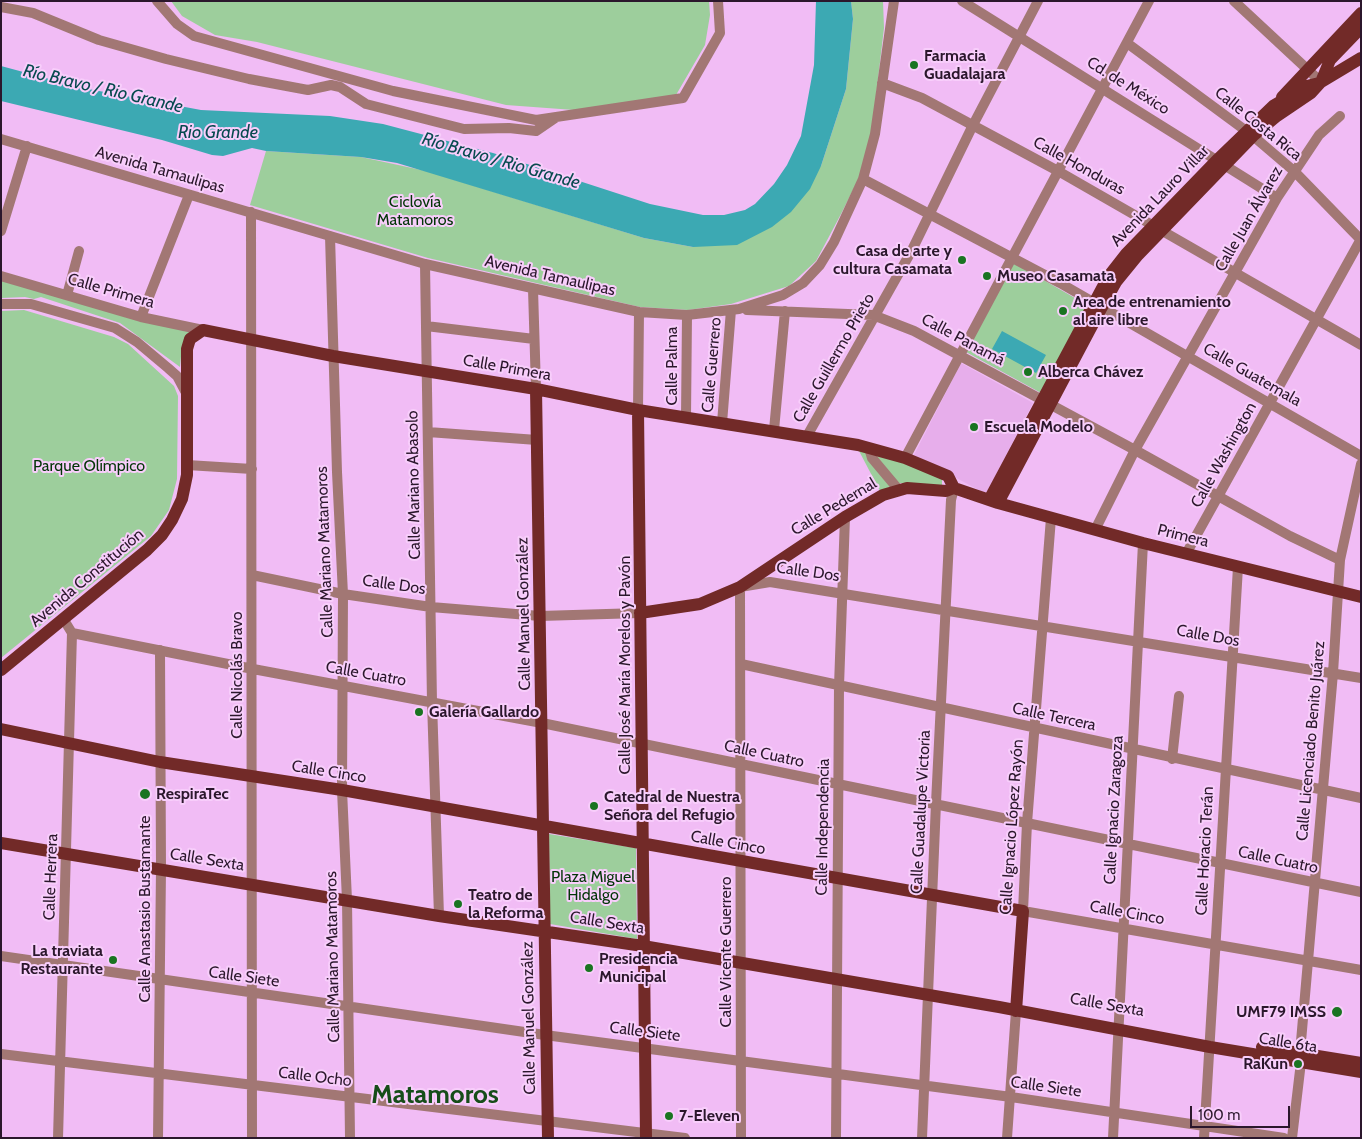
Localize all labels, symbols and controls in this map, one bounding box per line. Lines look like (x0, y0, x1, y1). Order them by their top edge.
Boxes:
place label: Farmacia Guadalajara (924, 46, 1006, 84)
street label: Cd. de México (1083, 53, 1173, 119)
marker: Farmacia Guadalajara (908, 59, 920, 71)
water label: Río Bravo / Rio Grande (21, 60, 185, 118)
street label: Calle Costa Rica (1211, 83, 1305, 165)
water label: Rio Grande (178, 122, 258, 144)
water label: Río Bravo / Rio Grande (420, 128, 582, 194)
street label: Calle Honduras (1030, 133, 1128, 199)
street label: Avenida Lauro Villar (1107, 141, 1213, 251)
street label: Avenida Tamaulipas (93, 142, 227, 198)
street label: Calle Juan Álvarez (1211, 163, 1287, 275)
park label: Ciclovía Matamoros (377, 192, 453, 230)
place label: Casa de arte y cultura Casamata (833, 241, 952, 279)
street label: Avenida Tamaulipas (483, 252, 617, 300)
marker: Casa de arte y cultura Casamata (956, 254, 968, 266)
place label: Museo Casamata (997, 266, 1114, 286)
street label: Calle Primera (66, 269, 156, 313)
marker: Museo Casamata (981, 270, 993, 282)
street label: Calle Guillermo Prieto (789, 290, 879, 426)
place label: Area de entrenamiento al aire libre (1073, 292, 1231, 330)
marker: Area de entrenamiento al aire libre (1057, 305, 1069, 317)
street label: Calle Panamá (918, 310, 1008, 370)
street label: Calle Guerrero (698, 316, 726, 414)
street label: Calle Palma (662, 327, 682, 405)
street label: Calle Guatemala (1200, 339, 1304, 411)
street label: Calle Primera (461, 351, 553, 385)
place label: Alberca Chávez (1038, 362, 1143, 382)
marker: Alberca Chávez (1022, 366, 1034, 378)
street label: Calle Washington (1187, 399, 1261, 511)
street label: Calle Mariano Abasolo (403, 410, 425, 560)
place label: Escuela Modelo (984, 417, 1093, 437)
marker: Escuela Modelo (968, 421, 980, 433)
park label: Parque Olímpico (33, 456, 145, 476)
street label: Calle Mariano Matamoros (312, 466, 338, 638)
street label: Calle Pedernal (788, 474, 880, 540)
street label: Primera (1155, 520, 1211, 552)
street label: Avenida Constitución (26, 525, 148, 631)
street label: Calle Manuel González (513, 537, 535, 691)
street label: Calle José María Morelos y Pavón (615, 555, 635, 775)
street label: Calle Dos (775, 558, 841, 586)
street label: Calle Dos (361, 571, 427, 599)
street label: Calle Nicolás Bravo (227, 611, 247, 739)
street label: Calle Dos (1175, 621, 1241, 651)
street label: Calle Licenciado Benito Juárez (1293, 640, 1329, 842)
street label: Calle Cuatro (324, 657, 408, 691)
street label: Calle Tercera (1010, 699, 1098, 735)
place label: Galería Gallardo (429, 702, 539, 722)
marker: Galería Gallardo (413, 706, 425, 718)
street label: Calle Guadalupe Victoria (907, 729, 935, 895)
street label: Calle Ignacio Zaragoza (1101, 735, 1127, 885)
street label: Calle Cuatro (722, 736, 806, 772)
street label: Calle Ignacio López Rayón (996, 739, 1028, 915)
street label: Calle Cinco (290, 757, 368, 787)
street label: Calle Independencia (812, 758, 834, 896)
place label: RespiraTec (156, 784, 229, 804)
street label: Calle Horacio Terán (1192, 786, 1218, 916)
marker: RespiraTec (138, 787, 152, 801)
place label: Catedral de Nuestra Señora del Refugio (604, 787, 740, 825)
marker: Catedral de Nuestra Señora del Refugio (588, 800, 600, 812)
street label: Calle Anastasio Bustamante (135, 816, 155, 1002)
street label: Calle Cinco (689, 827, 767, 859)
street label: Calle Herrera (40, 833, 62, 921)
street label: Calle Cuatro (1236, 842, 1320, 878)
street label: Calle Sexta (169, 845, 245, 875)
park label: Plaza Miguel Hidalgo (551, 867, 635, 905)
street label: Calle Mariano Matamoros (322, 871, 344, 1043)
street label: Calle Vicente Guerrero (716, 877, 736, 1027)
place label: Teatro de la Reforma (468, 885, 543, 923)
street label: Calle Cinco (1088, 897, 1166, 929)
marker: Teatro de la Reforma (452, 898, 464, 910)
street label: Calle Sexta (569, 908, 645, 938)
place label: La traviata Restaurante (20, 941, 103, 979)
street label: Calle Manuel González (518, 941, 540, 1095)
place label: Presidencia Municipal (599, 949, 678, 987)
marker: La traviata Restaurante (107, 954, 119, 966)
marker: Presidencia Municipal (583, 962, 595, 974)
street label: Calle Siete (207, 963, 281, 991)
street label: Calle Sexta (1068, 989, 1146, 1021)
place label: UMF79 IMSS (1236, 1002, 1326, 1022)
marker: UMF79 IMSS (1330, 1005, 1344, 1019)
street label: Calle Siete (609, 1018, 681, 1046)
street label: Calle 6ta (1257, 1029, 1319, 1057)
place label: RaKun (1243, 1054, 1288, 1074)
marker: RaKun (1292, 1058, 1304, 1070)
street label: Calle Ocho (277, 1063, 353, 1091)
street label: Calle Siete (1009, 1073, 1083, 1101)
district label: Matamoros (371, 1079, 499, 1111)
scale bar (1192, 1096, 1292, 1128)
place label: 7-Eleven (679, 1106, 740, 1126)
text: 100 m (1198, 1106, 1240, 1124)
marker: 7-Eleven (663, 1110, 675, 1122)

